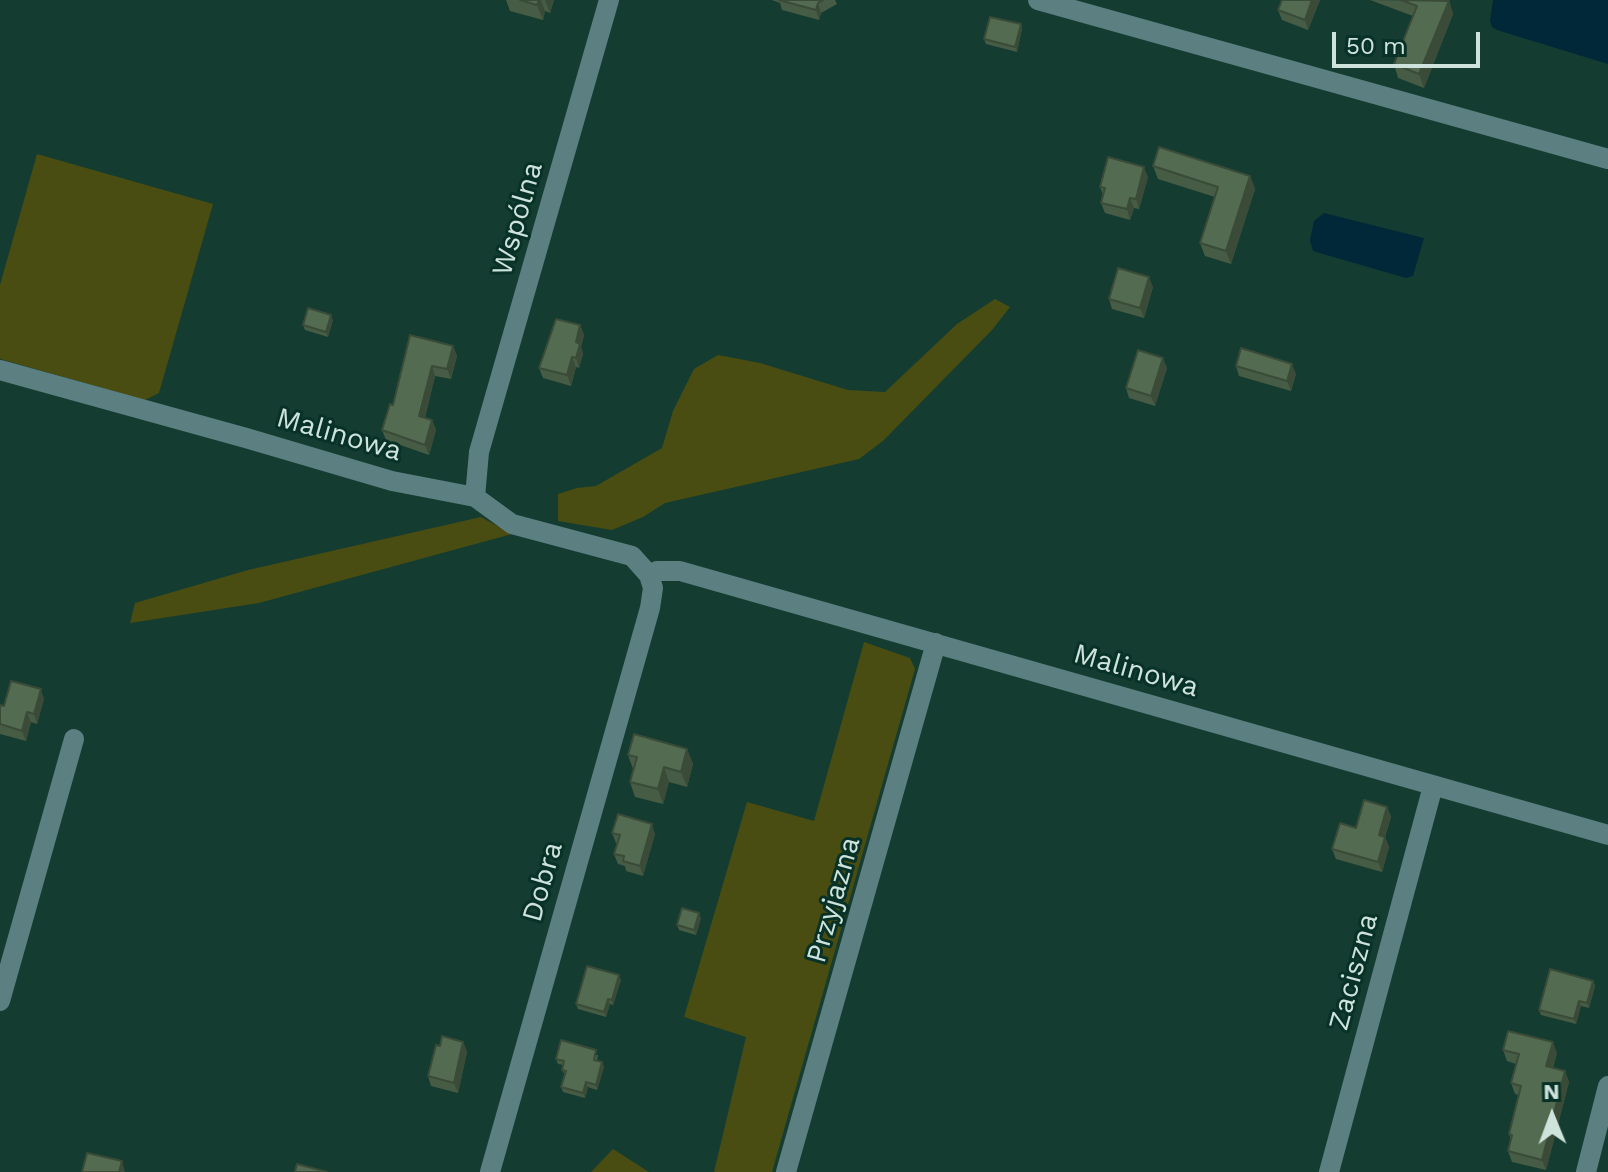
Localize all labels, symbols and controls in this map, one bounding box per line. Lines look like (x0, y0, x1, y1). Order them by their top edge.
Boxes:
scale bar (1336, 16, 1484, 66)
text: 50 m (1346, 32, 1406, 60)
street label: Wspólna (486, 158, 550, 280)
street label: Malinowa (273, 401, 405, 469)
street label: Malinowa (1070, 637, 1202, 705)
street label: Przyjazna (800, 833, 868, 967)
street label: Dobra (516, 838, 570, 926)
street label: Zaciszna (1322, 910, 1386, 1034)
north arrow (1512, 1076, 1592, 1156)
text: N (1543, 1079, 1560, 1104)

